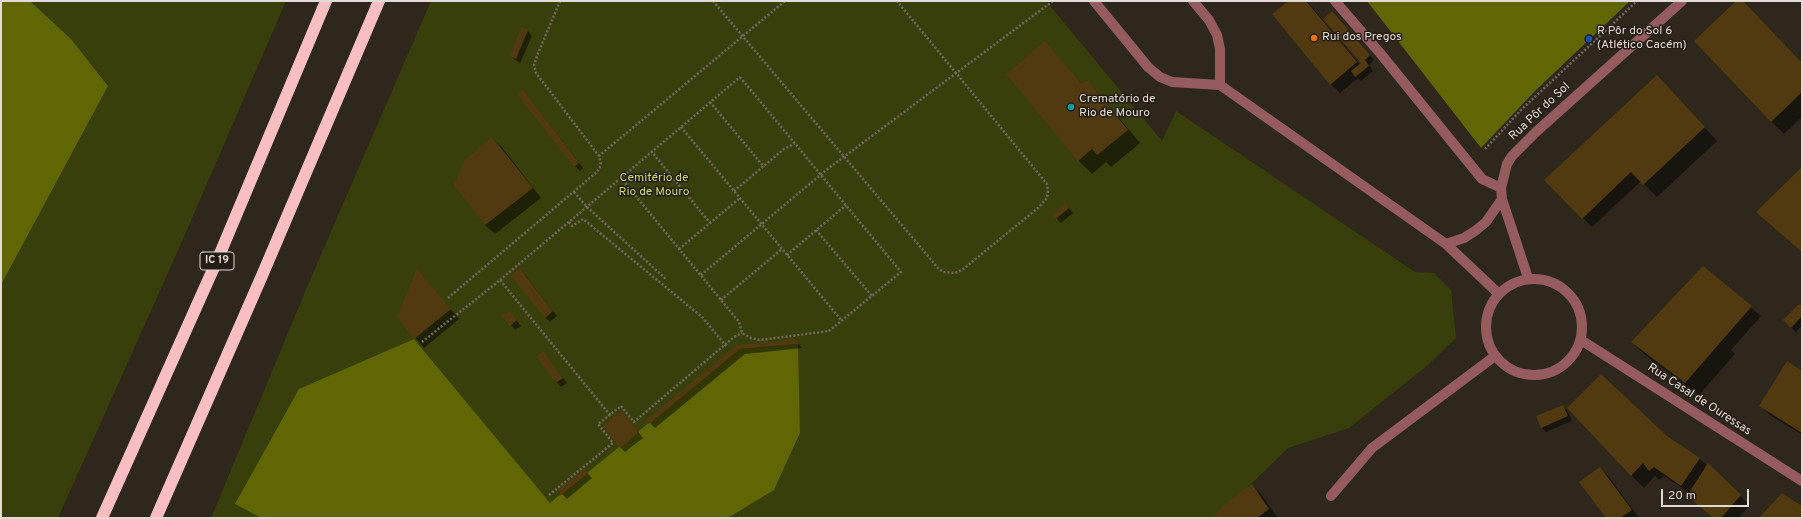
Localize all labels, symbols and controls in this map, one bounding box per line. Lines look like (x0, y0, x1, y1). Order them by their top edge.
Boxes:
place label: R Pôr do Sol 6 (Atlético Cacém) (1597, 25, 1686, 53)
place label: Rui dos Pregos (1322, 31, 1402, 45)
marker: Rui dos Pregos (1309, 33, 1319, 43)
marker: R Pôr do Sol 6 (Atlético Cacém) (1584, 34, 1594, 44)
street label: Rua Pôr do Sol (1506, 80, 1574, 144)
place label: Crematório de Rio de Mouro (1079, 93, 1156, 121)
marker: Crematório de Rio de Mouro (1066, 102, 1076, 112)
park label: Cemitério de Rio de Mouro (619, 172, 689, 200)
road number: IC 19 (200, 252, 234, 270)
street label: Rua Casal de Ouressas (1644, 361, 1754, 439)
scale bar (1663, 481, 1751, 507)
text: 20 m (1668, 488, 1696, 504)

